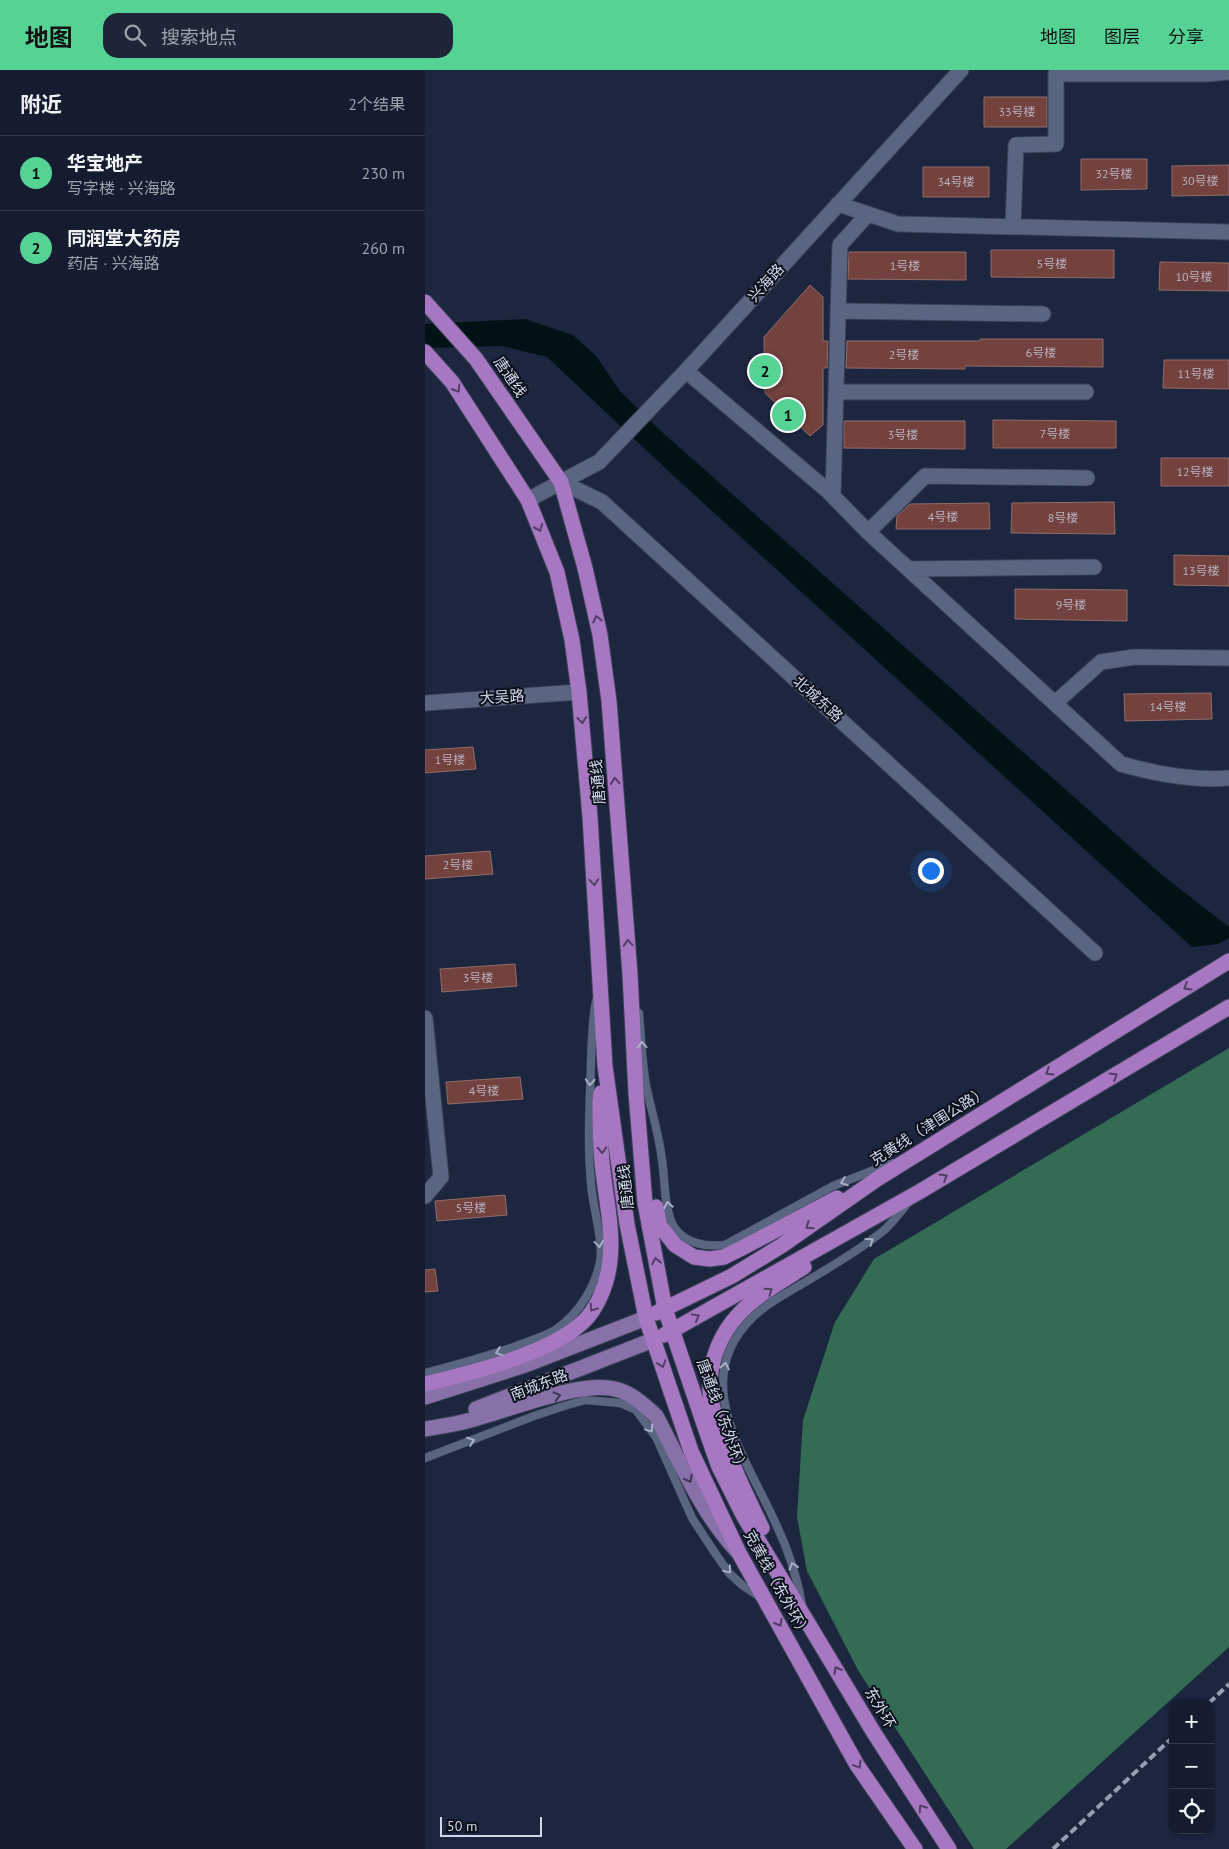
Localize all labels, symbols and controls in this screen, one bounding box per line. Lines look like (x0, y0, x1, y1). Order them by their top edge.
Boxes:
search box (103, 13, 453, 58)
icon: search (121, 21, 149, 49)
text: 地图 (25, 22, 73, 53)
text: 搜索地点 (161, 25, 237, 49)
text: 地图 (1040, 25, 1076, 48)
text: 图层 (1104, 25, 1140, 48)
text: 分享 (1168, 25, 1204, 48)
text: 附近 (20, 91, 62, 118)
text: 2个结果 (348, 94, 405, 114)
house number: 33号楼 (998, 104, 1036, 119)
text: 华宝地产 (67, 151, 143, 175)
text: 1 (31, 163, 41, 183)
text: 230 m (362, 163, 405, 183)
house number: 32号楼 (1095, 166, 1133, 181)
house number: 30号楼 (1181, 173, 1219, 188)
house number: 34号楼 (937, 174, 975, 189)
text: 写字楼 · 兴海路 (67, 178, 176, 198)
text: 同润堂大药房 (67, 226, 181, 250)
text: 2 (31, 238, 41, 258)
text: 260 m (362, 238, 405, 258)
text: 药店 · 兴海路 (67, 253, 160, 273)
house number: 5号楼 (1037, 256, 1067, 271)
house number: 1号楼 (890, 258, 920, 273)
street label: 兴海路 (744, 260, 788, 306)
house number: 10号楼 (1175, 269, 1213, 284)
house number: 6号楼 (1026, 345, 1056, 360)
house number: 2号楼 (889, 347, 919, 362)
pin: 2 (749, 352, 781, 390)
street label: 唐通线 (490, 353, 531, 401)
house number: 11号楼 (1177, 366, 1215, 381)
one-way arrow (450, 384, 460, 393)
pin: 1 (772, 396, 804, 434)
house number: 7号楼 (1040, 426, 1070, 441)
house number: 3号楼 (888, 427, 918, 442)
house number: 12号楼 (1176, 464, 1214, 479)
house number: 4号楼 (928, 509, 958, 524)
house number: 8号楼 (1048, 510, 1078, 525)
one-way arrow (533, 524, 543, 532)
house number: 13号楼 (1182, 563, 1220, 578)
house number: 9号楼 (1056, 597, 1086, 612)
one-way arrow (592, 615, 603, 624)
street label: 北城东路 (790, 671, 847, 726)
street label: 大吴路 (479, 685, 525, 708)
house number: 14号楼 (1149, 699, 1187, 714)
one-way arrow (576, 716, 587, 724)
house number: 1号楼 (435, 752, 465, 767)
street label: 唐通线 (586, 759, 609, 805)
one-way arrow (610, 776, 621, 784)
house number: 2号楼 (443, 857, 473, 872)
your location (918, 858, 944, 884)
one-way arrow (589, 878, 600, 886)
one-way arrow (623, 938, 634, 946)
house number: 3号楼 (463, 970, 493, 985)
one-way arrow (1184, 980, 1193, 990)
one-way arrow (636, 1041, 647, 1049)
one-way arrow (1045, 1066, 1055, 1075)
one-way arrow (1109, 1072, 1118, 1082)
one-way arrow (585, 1078, 596, 1086)
street label: 克黄线（津围公路） (866, 1082, 991, 1169)
house number: 4号楼 (469, 1083, 499, 1098)
one-way arrow (596, 1146, 607, 1154)
street label: 唐通线 (614, 1164, 637, 1210)
one-way arrow (939, 1173, 948, 1183)
one-way arrow (840, 1175, 849, 1186)
house number: 5号楼 (456, 1200, 486, 1215)
one-way arrow (663, 1201, 673, 1210)
one-way arrow (806, 1220, 815, 1229)
one-way arrow (864, 1238, 874, 1247)
one-way arrow (593, 1240, 604, 1248)
one-way arrow (651, 1257, 661, 1266)
one-way arrow (763, 1288, 773, 1297)
one-way arrow (590, 1303, 599, 1312)
one-way arrow (691, 1314, 700, 1324)
one-way arrow (495, 1347, 504, 1357)
street label: 唐通线（东外环） (693, 1356, 752, 1475)
one-way arrow (656, 1359, 666, 1368)
one-way arrow (719, 1362, 730, 1371)
street label: 南城东路 (507, 1365, 570, 1404)
one-way arrow (552, 1391, 561, 1401)
one-way arrow (644, 1423, 653, 1432)
one-way arrow (466, 1437, 474, 1447)
one-way arrow (683, 1474, 693, 1483)
street label: 克黄线（东外环） (740, 1527, 815, 1641)
one-way arrow (789, 1563, 799, 1571)
one-way arrow (722, 1565, 731, 1574)
one-way arrow (772, 1617, 782, 1626)
one-way arrow (833, 1666, 843, 1675)
street label: 东外环 (861, 1684, 900, 1732)
map controls (1169, 1699, 1214, 1834)
button: + (1169, 1699, 1214, 1744)
button: − (1169, 1744, 1214, 1789)
one-way arrow (851, 1759, 861, 1768)
button: locate (1169, 1789, 1214, 1834)
one-way arrow (918, 1805, 928, 1814)
scale bar (440, 1814, 543, 1837)
text: 50 m (447, 1817, 477, 1835)

